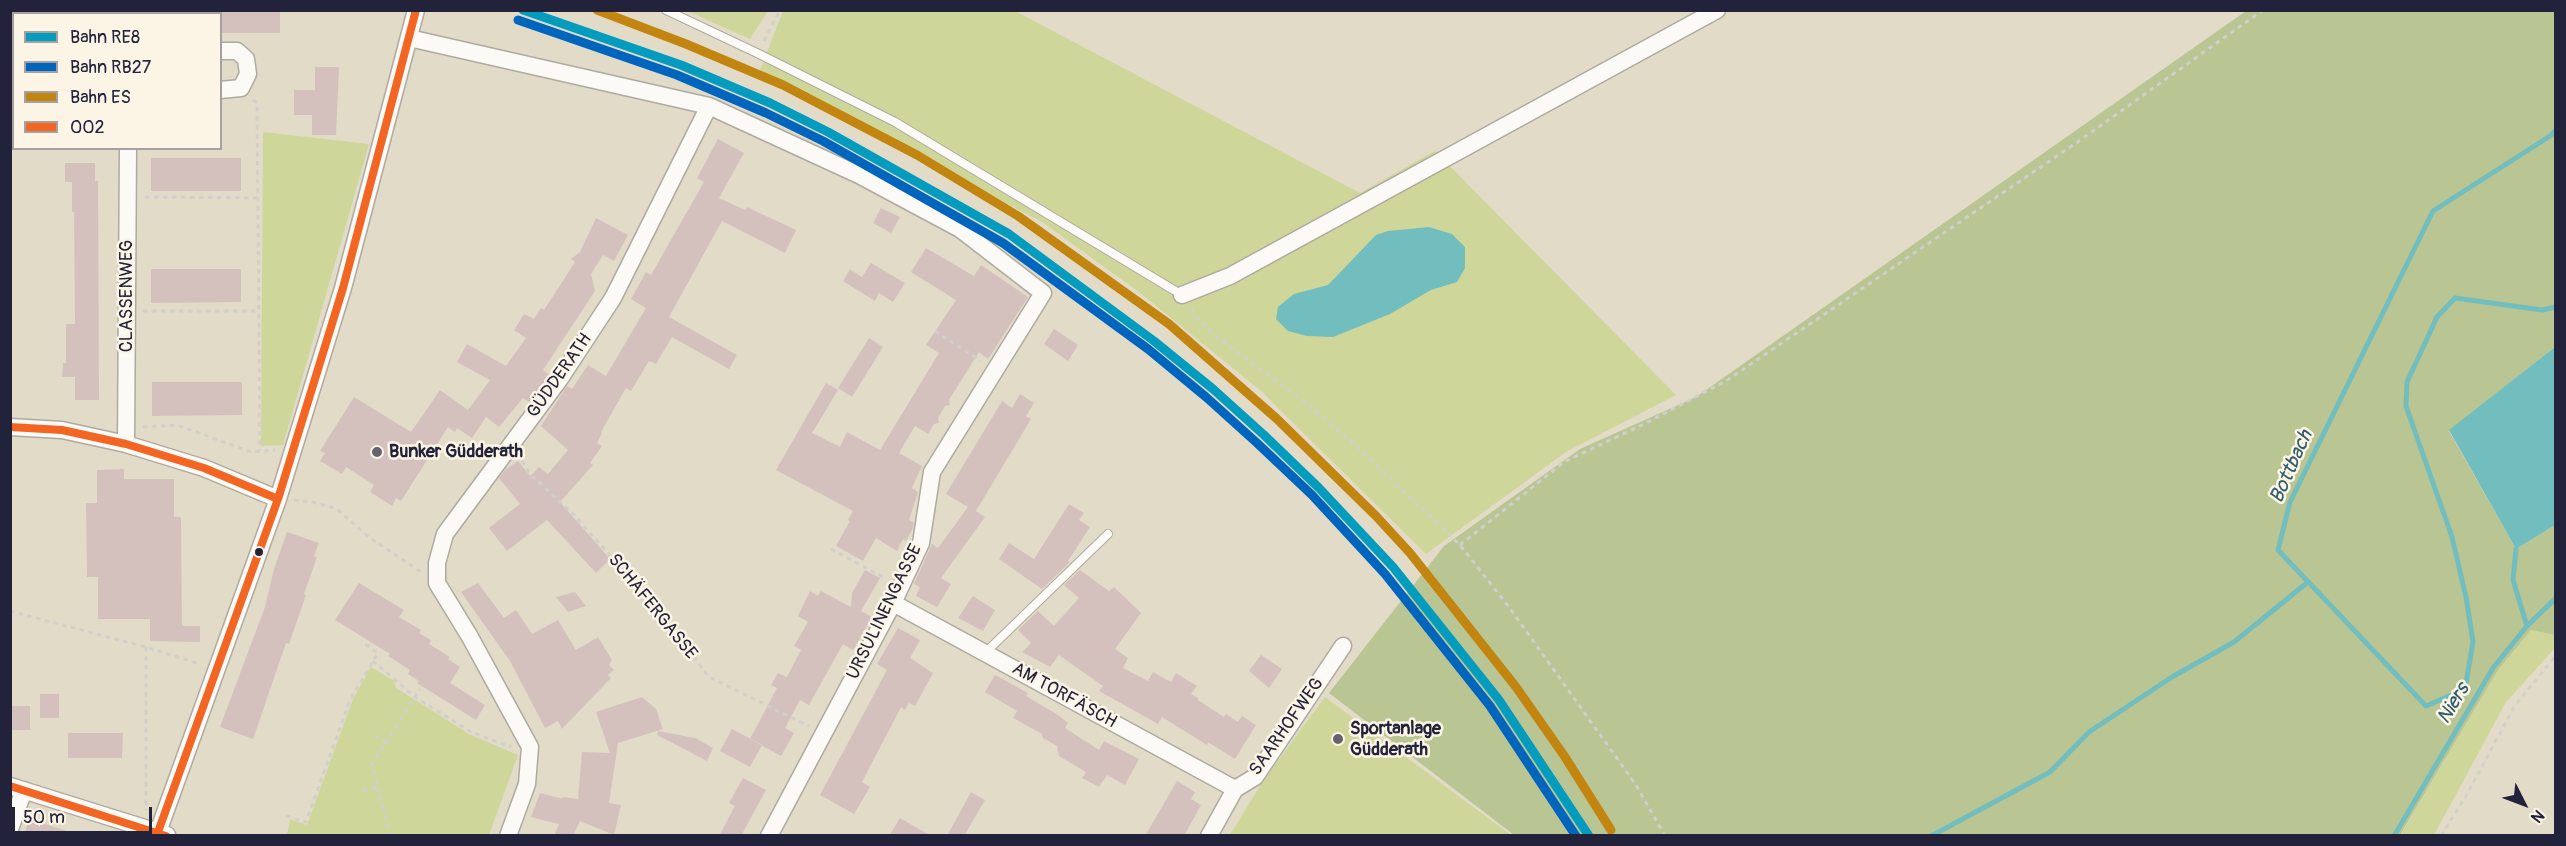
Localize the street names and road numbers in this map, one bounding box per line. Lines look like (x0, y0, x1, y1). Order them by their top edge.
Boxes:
street label: CLASSENWEG (116, 240, 138, 352)
street label: GÜDDERATH (523, 330, 597, 422)
street label: URSULINENGASSE (843, 541, 927, 683)
street label: SCHÄFERGASSE (603, 550, 701, 664)
street label: AM TORFÄSCH (1008, 658, 1120, 734)
street label: SAARHOFWEG (1245, 674, 1329, 780)

